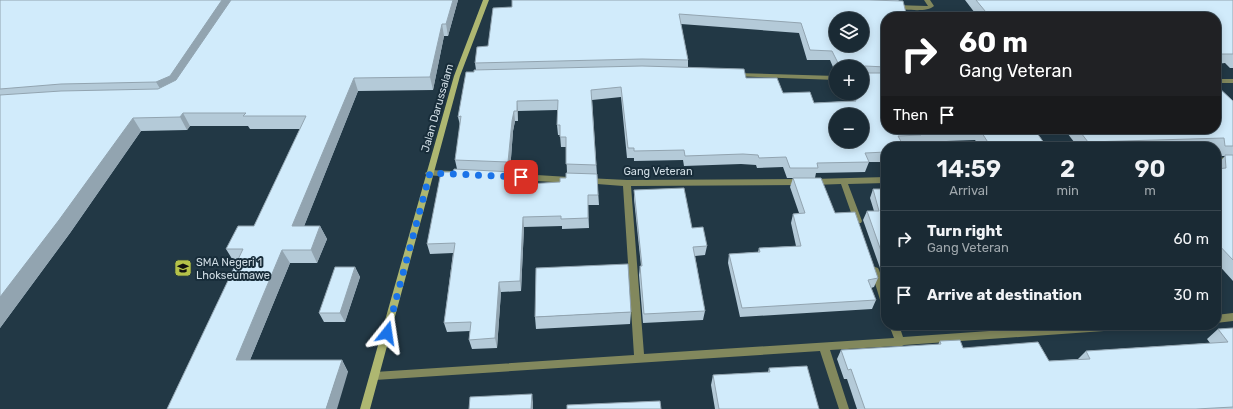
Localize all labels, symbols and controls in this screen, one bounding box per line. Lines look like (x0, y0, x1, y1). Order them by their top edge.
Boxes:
map controls (829, 12, 869, 148)
button: layers (829, 12, 869, 52)
text: 60 m (959, 26, 1028, 59)
icon: right (893, 28, 945, 80)
button: + (829, 60, 869, 100)
text: Gang Veteran (959, 60, 1072, 82)
street label: Jalan Darussalam (419, 62, 456, 154)
icon: arrive (936, 104, 958, 126)
text: Then (893, 106, 928, 124)
button: − (829, 108, 869, 148)
text: 14:59 (936, 155, 1001, 183)
text: 2 (1060, 155, 1075, 183)
text: 90 (1134, 155, 1166, 183)
pin (504, 160, 538, 194)
street label: Gang Veteran (623, 165, 693, 178)
icon: arrive (510, 166, 532, 188)
text: Arrival (949, 183, 988, 198)
text: min (1056, 183, 1079, 198)
text: m (1144, 183, 1156, 198)
text: Turn right (927, 222, 1002, 240)
icon: right (893, 228, 915, 250)
text: 60 m (1173, 230, 1209, 248)
text: Gang Veteran (927, 240, 1009, 255)
place label: SMA Negeri 1 Lhokseumawe (196, 256, 270, 282)
school or university icon: SMA Negeri 1 Lhokseumawe (173, 258, 193, 278)
icon: arrive (893, 284, 915, 306)
text: Arrive at destination (927, 286, 1082, 304)
text: 30 m (1173, 286, 1209, 304)
position arrow (366, 312, 408, 354)

